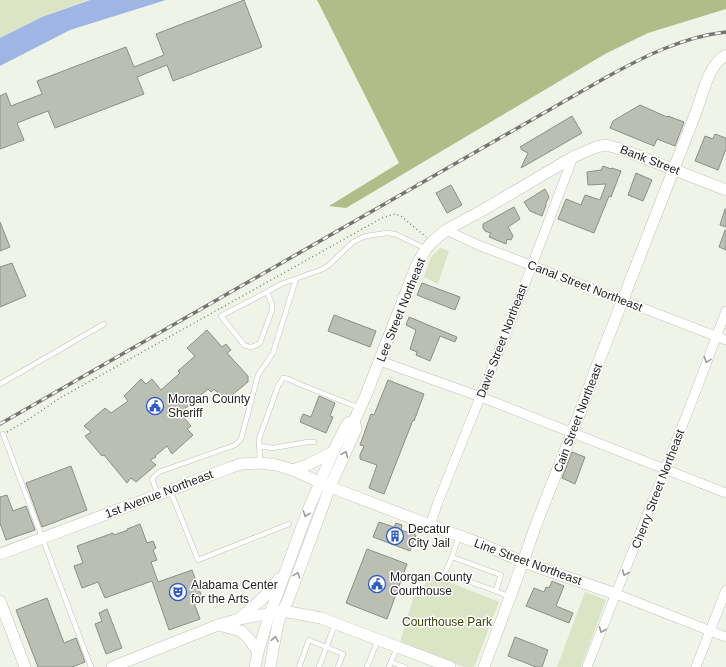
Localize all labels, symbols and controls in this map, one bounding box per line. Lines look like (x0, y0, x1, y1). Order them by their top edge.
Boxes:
street label: Bank Street (618, 142, 682, 178)
street label: Lee Street Northeast (374, 255, 428, 364)
street label: Canal Street Northeast (526, 258, 645, 315)
street label: Davis Street Northeast (474, 282, 530, 400)
one-way arrow (704, 357, 712, 364)
street label: Cain Street Northeast (551, 361, 605, 474)
place label: Morgan County Sheriff (168, 392, 250, 420)
public building icon: Morgan County Sheriff (145, 396, 165, 416)
street label: Cherry Street Northeast (629, 427, 687, 551)
one-way arrow (340, 451, 348, 459)
street label: 1st Avenue Northeast (103, 467, 216, 521)
one-way arrow (303, 510, 311, 517)
place label: Decatur City Jail (408, 522, 450, 550)
building icon: Decatur City Jail (385, 526, 405, 546)
street label: Line Street Northeast (472, 536, 584, 588)
place label: Morgan County Courthouse (390, 570, 472, 598)
one-way arrow (621, 570, 629, 577)
one-way arrow (293, 572, 301, 579)
public building icon: Morgan County Courthouse (367, 574, 387, 594)
place label: Alabama Center for the Arts (191, 578, 278, 606)
theatre icon: Alabama Center for the Arts (168, 582, 188, 602)
park label: Courthouse Park (402, 615, 493, 629)
one-way arrow (598, 627, 606, 634)
one-way arrow (270, 636, 278, 642)

